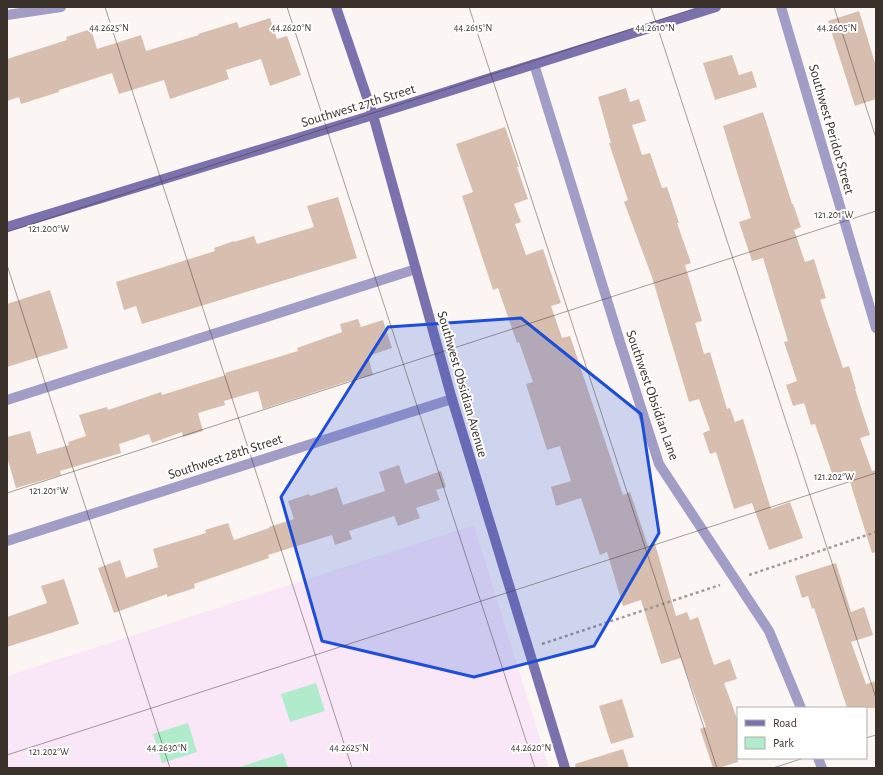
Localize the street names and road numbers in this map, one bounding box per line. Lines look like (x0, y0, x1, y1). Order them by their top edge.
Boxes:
street label: Southwest Peridot Street (806, 63, 856, 196)
street label: Southwest 27th Street (299, 82, 418, 130)
street label: Southwest Obsidian Avenue (434, 310, 490, 459)
street label: Southwest Obsidian Lane (623, 329, 681, 462)
street label: Southwest 28th Street (166, 432, 285, 482)

